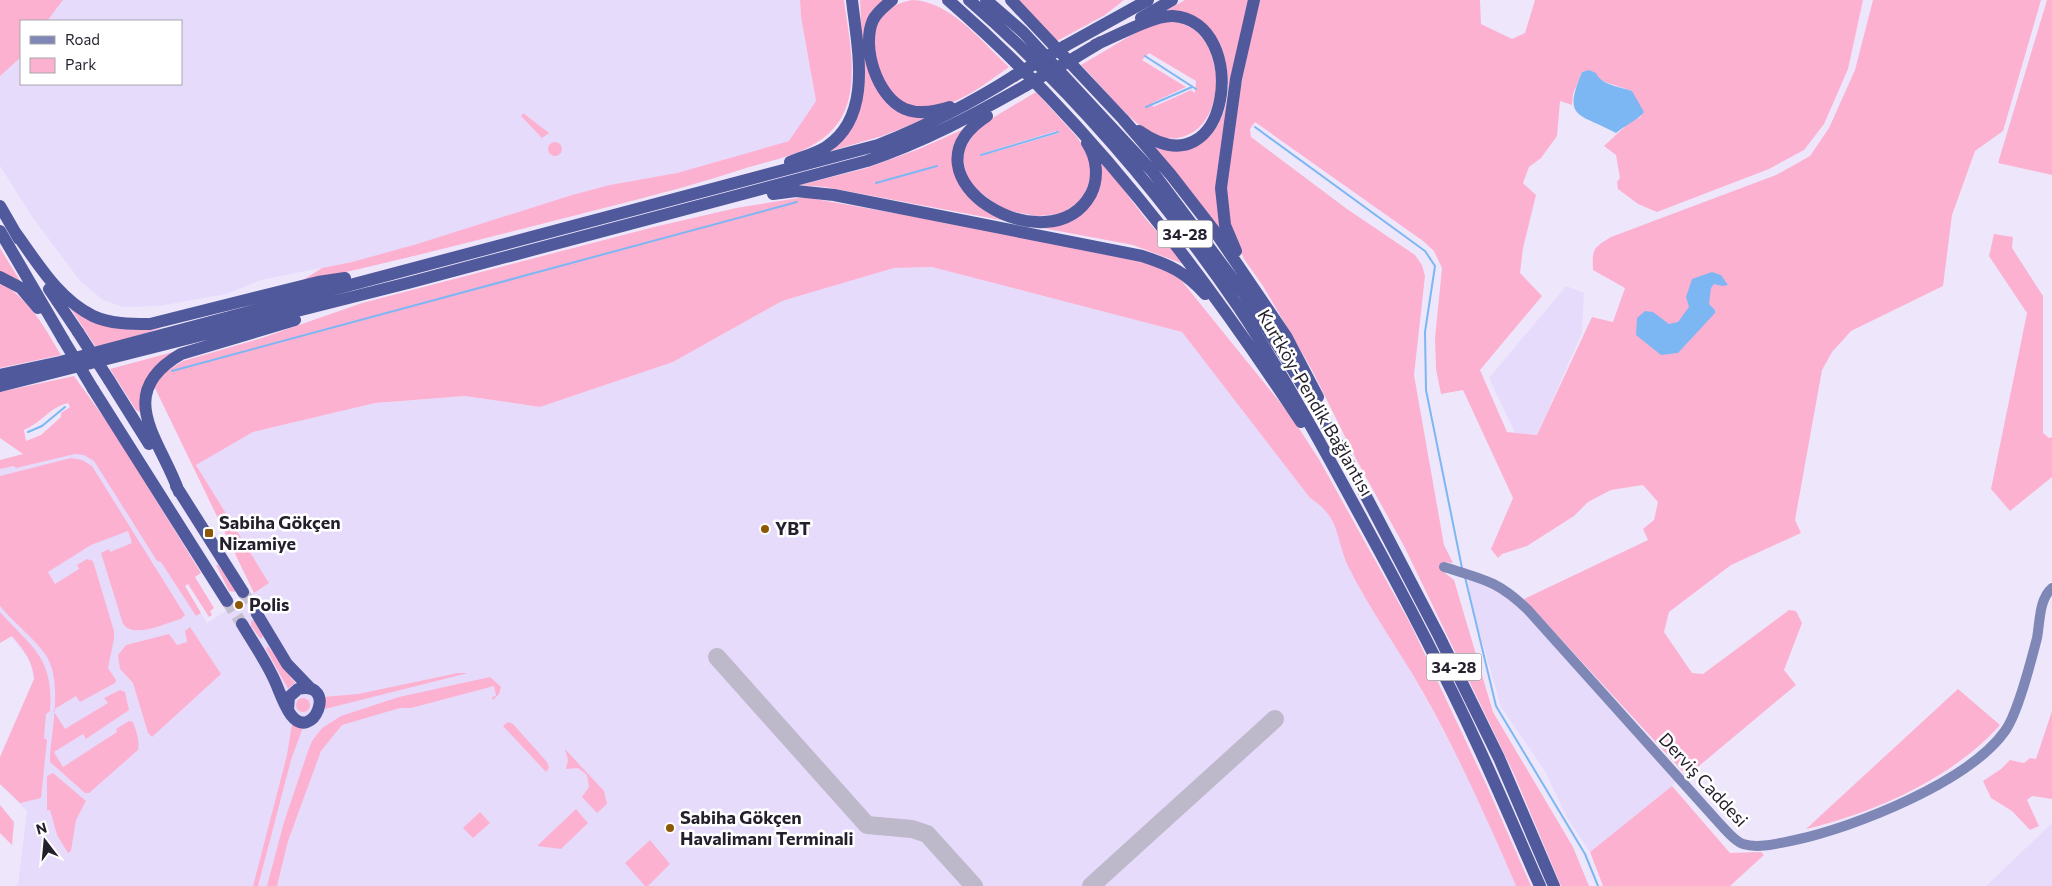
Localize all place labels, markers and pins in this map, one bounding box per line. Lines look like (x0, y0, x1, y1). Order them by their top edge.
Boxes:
place label: Sabiha Gökçen Nizamiye (219, 511, 341, 554)
place label: YBT (775, 517, 811, 539)
marker: YBT (759, 523, 771, 535)
marker: Sabiha Gökçen Nizamiye (203, 527, 215, 539)
place label: Polis (249, 593, 290, 615)
marker: Polis (233, 599, 245, 611)
place label: Sabiha Gökçen Havalimanı Terminali (680, 806, 854, 849)
marker: Sabiha Gökçen Havalimanı Terminali (664, 822, 676, 834)

